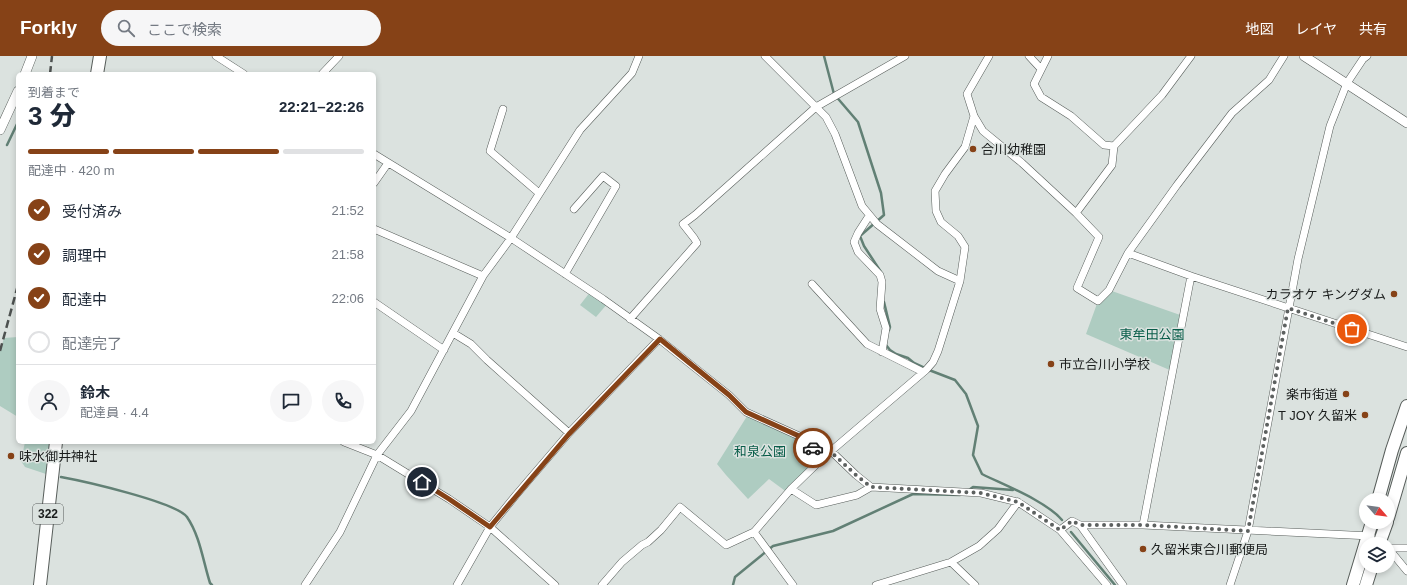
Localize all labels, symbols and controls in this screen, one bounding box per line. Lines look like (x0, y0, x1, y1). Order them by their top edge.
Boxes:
search box (101, 10, 381, 46)
text: Forkly (20, 17, 77, 38)
icon: search (115, 17, 137, 39)
text: ここで検索 (147, 21, 222, 38)
text: 地図 (1245, 21, 1273, 37)
text: レイヤ (1295, 21, 1337, 37)
text: 共有 (1359, 21, 1387, 37)
text: 到着まで (28, 85, 80, 100)
text: 22:21–22:26 (279, 98, 364, 115)
text: 3 分 (28, 101, 76, 131)
place label: 合川幼稚園 (981, 142, 1046, 157)
marker: 合川幼稚園 (968, 144, 978, 154)
text: 配達中 · 420 m (28, 163, 115, 178)
icon: check (28, 199, 50, 221)
text: 受付済み (62, 203, 122, 220)
text: 21:52 (331, 203, 364, 218)
icon: check (28, 243, 50, 265)
text: 調理中 (62, 247, 107, 264)
text: 21:58 (331, 247, 364, 262)
icon: check (28, 287, 50, 309)
place label: カラオケ キングダム (1266, 287, 1386, 302)
marker: カラオケ キングダム (1389, 289, 1399, 299)
text: 配達中 (62, 291, 107, 308)
text: 22:06 (331, 291, 364, 306)
pin (1335, 312, 1369, 346)
icon: bag (1341, 318, 1363, 340)
park label: 東牟田公園 (1119, 327, 1185, 342)
text: 配達完了 (62, 335, 122, 352)
place label: 市立合川小学校 (1059, 357, 1150, 372)
marker: 市立合川小学校 (1046, 359, 1056, 369)
button: person (28, 380, 70, 422)
button: chat (270, 380, 312, 422)
button: phone (322, 380, 364, 422)
text: 鈴木 (80, 384, 110, 401)
place label: 楽市街道 (1286, 387, 1338, 402)
marker: 楽市街道 (1341, 389, 1351, 399)
text: 配達員 · 4.4 (80, 405, 149, 420)
place label: T JOY 久留米 (1278, 408, 1357, 423)
marker: T JOY 久留米 (1360, 410, 1370, 420)
courier (793, 428, 833, 468)
icon: car (802, 437, 824, 459)
park label: 和泉公園 (734, 444, 786, 459)
place label: 味水御井神社 (19, 449, 97, 464)
marker: 味水御井神社 (6, 451, 16, 461)
pin (405, 465, 439, 499)
icon: home (411, 471, 433, 493)
north arrow (1359, 493, 1395, 529)
map controls (1359, 493, 1395, 573)
road number: 322 (33, 504, 63, 524)
button: layers (1359, 537, 1395, 573)
place label: 久留米東合川郵便局 (1151, 542, 1268, 557)
marker: 久留米東合川郵便局 (1138, 544, 1148, 554)

